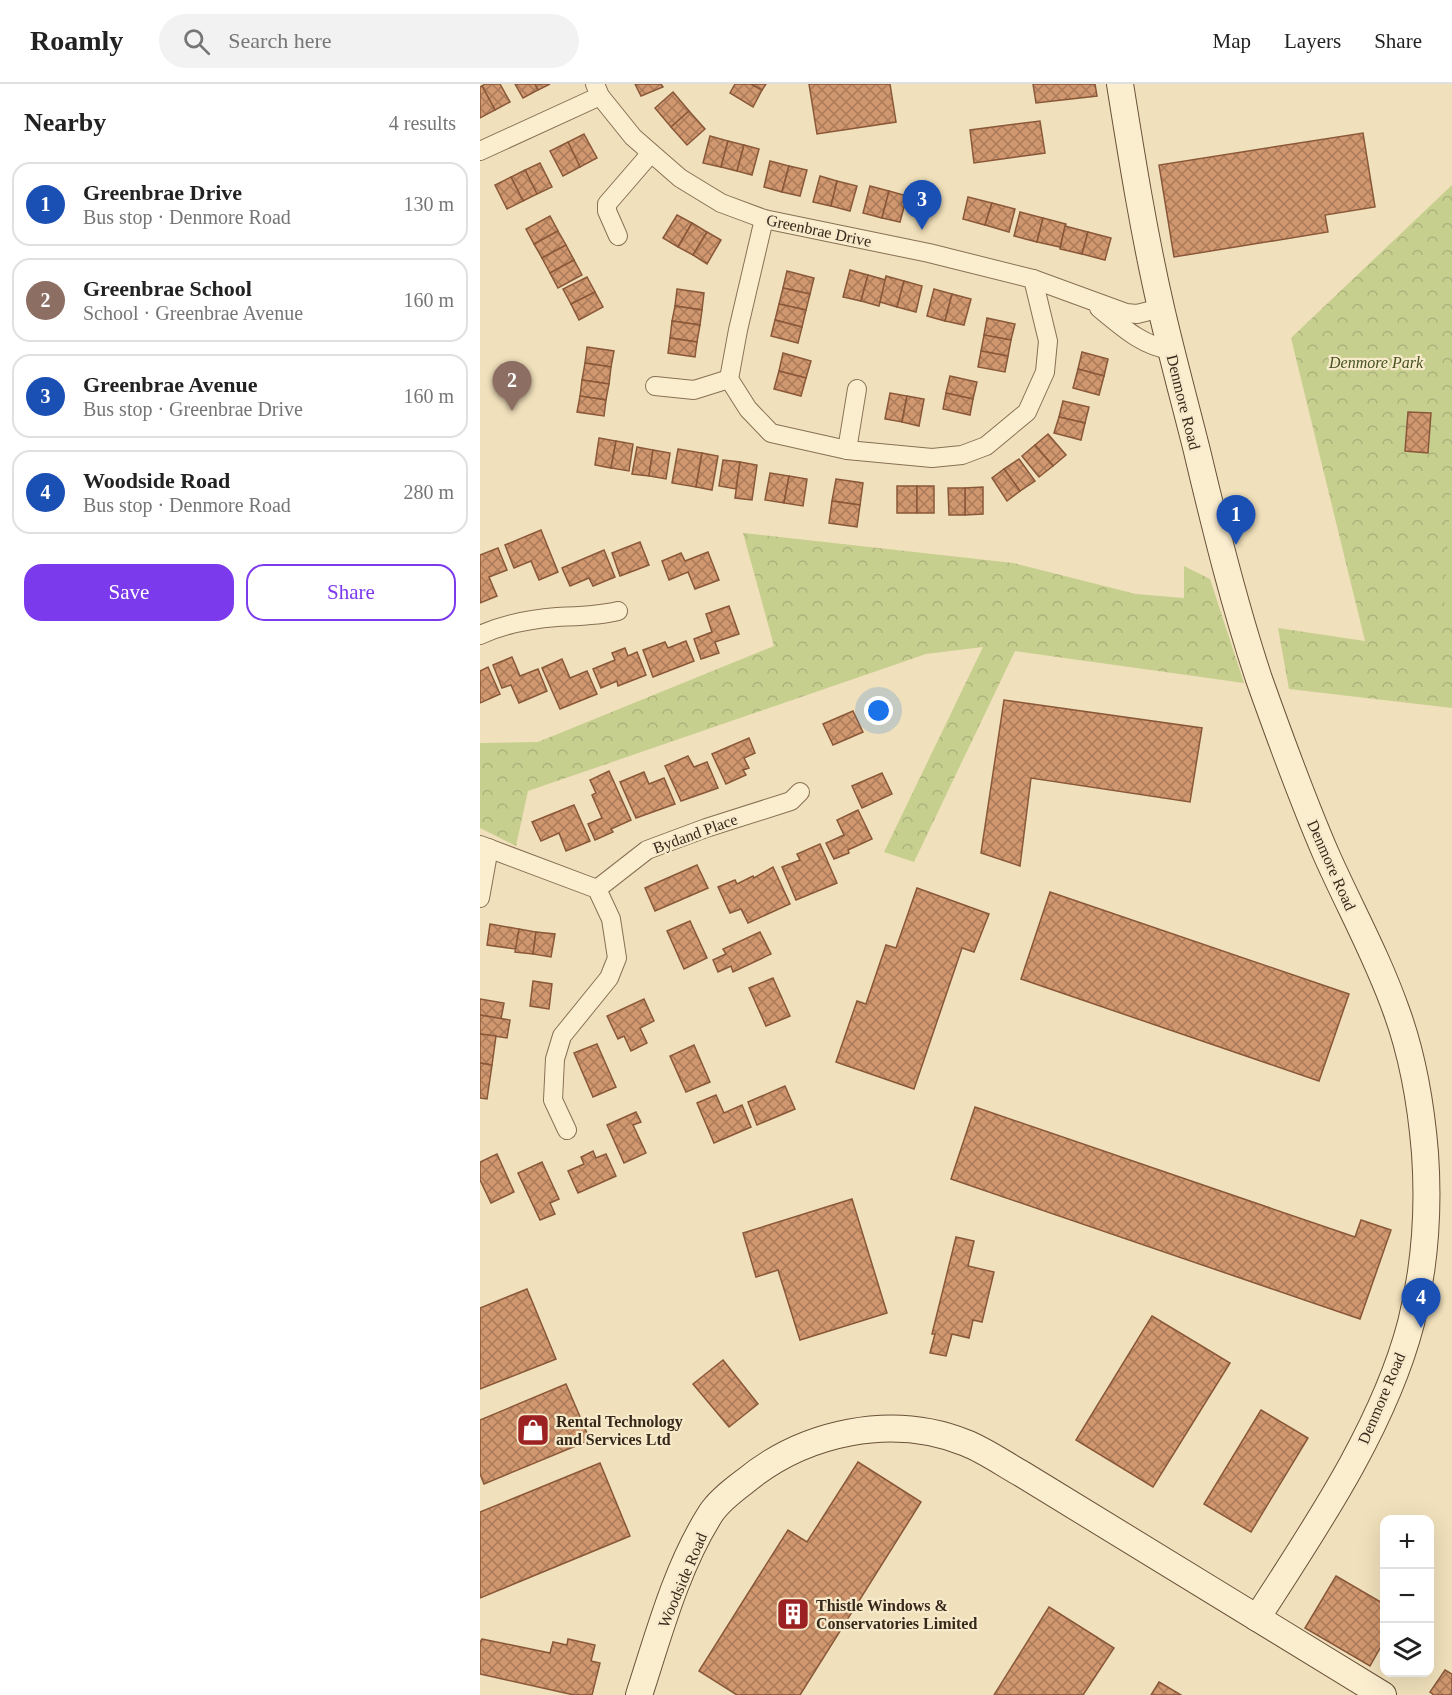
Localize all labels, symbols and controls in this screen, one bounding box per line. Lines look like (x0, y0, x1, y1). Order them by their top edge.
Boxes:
search box (159, 14, 579, 68)
text: Roamly (30, 25, 123, 56)
icon: search (180, 25, 213, 58)
text: Search here (228, 28, 332, 53)
text: Map (1213, 29, 1251, 53)
text: Layers (1284, 29, 1341, 53)
text: Share (1374, 29, 1422, 53)
text: Nearby (24, 108, 106, 137)
text: 4 results (389, 112, 456, 134)
text: Greenbrae Drive (83, 180, 242, 205)
pin: 3 (902, 180, 942, 230)
text: 1 (41, 193, 51, 215)
text: 130 m (403, 193, 454, 215)
text: Bus stop · Denmore Road (83, 206, 291, 228)
street label: Greenbrae Drive (765, 211, 873, 250)
text: Greenbrae School (83, 276, 252, 301)
text: 2 (41, 289, 51, 311)
text: 160 m (403, 289, 454, 311)
text: School · Greenbrae Avenue (83, 302, 303, 324)
street label: Denmore Road (1163, 353, 1204, 451)
park label: Denmore Park (1328, 354, 1424, 371)
pin: 2 (492, 362, 531, 411)
text: Greenbrae Avenue (83, 372, 258, 397)
text: 3 (41, 385, 51, 407)
text: 160 m (403, 385, 454, 407)
text: Bus stop · Greenbrae Drive (83, 398, 303, 420)
text: Woodside Road (83, 468, 230, 493)
text: 4 (41, 481, 51, 503)
text: 280 m (403, 481, 454, 503)
text: Bus stop · Denmore Road (83, 494, 291, 516)
pin: 1 (1216, 496, 1256, 545)
button: Save (24, 564, 234, 621)
button: Share (246, 564, 456, 621)
your location (864, 696, 893, 725)
street label: Bydand Place (651, 810, 740, 858)
street label: Denmore Road (1304, 817, 1359, 913)
pin: 4 (1402, 1278, 1440, 1328)
street label: Denmore Road (1355, 1350, 1408, 1446)
shop icon: Rental Technology and Services Ltd (515, 1412, 551, 1448)
place label: Rental Technology and Services Ltd (556, 1413, 683, 1448)
map controls (1380, 1515, 1434, 1677)
button: + (1380, 1515, 1434, 1569)
street label: Woodside Road (655, 1530, 710, 1630)
button: − (1380, 1569, 1434, 1623)
building icon: Thistle Windows & Conservatories Limited (775, 1596, 811, 1632)
place label: Thistle Windows & Conservatories Limited (816, 1597, 977, 1632)
button: layers (1380, 1623, 1434, 1677)

